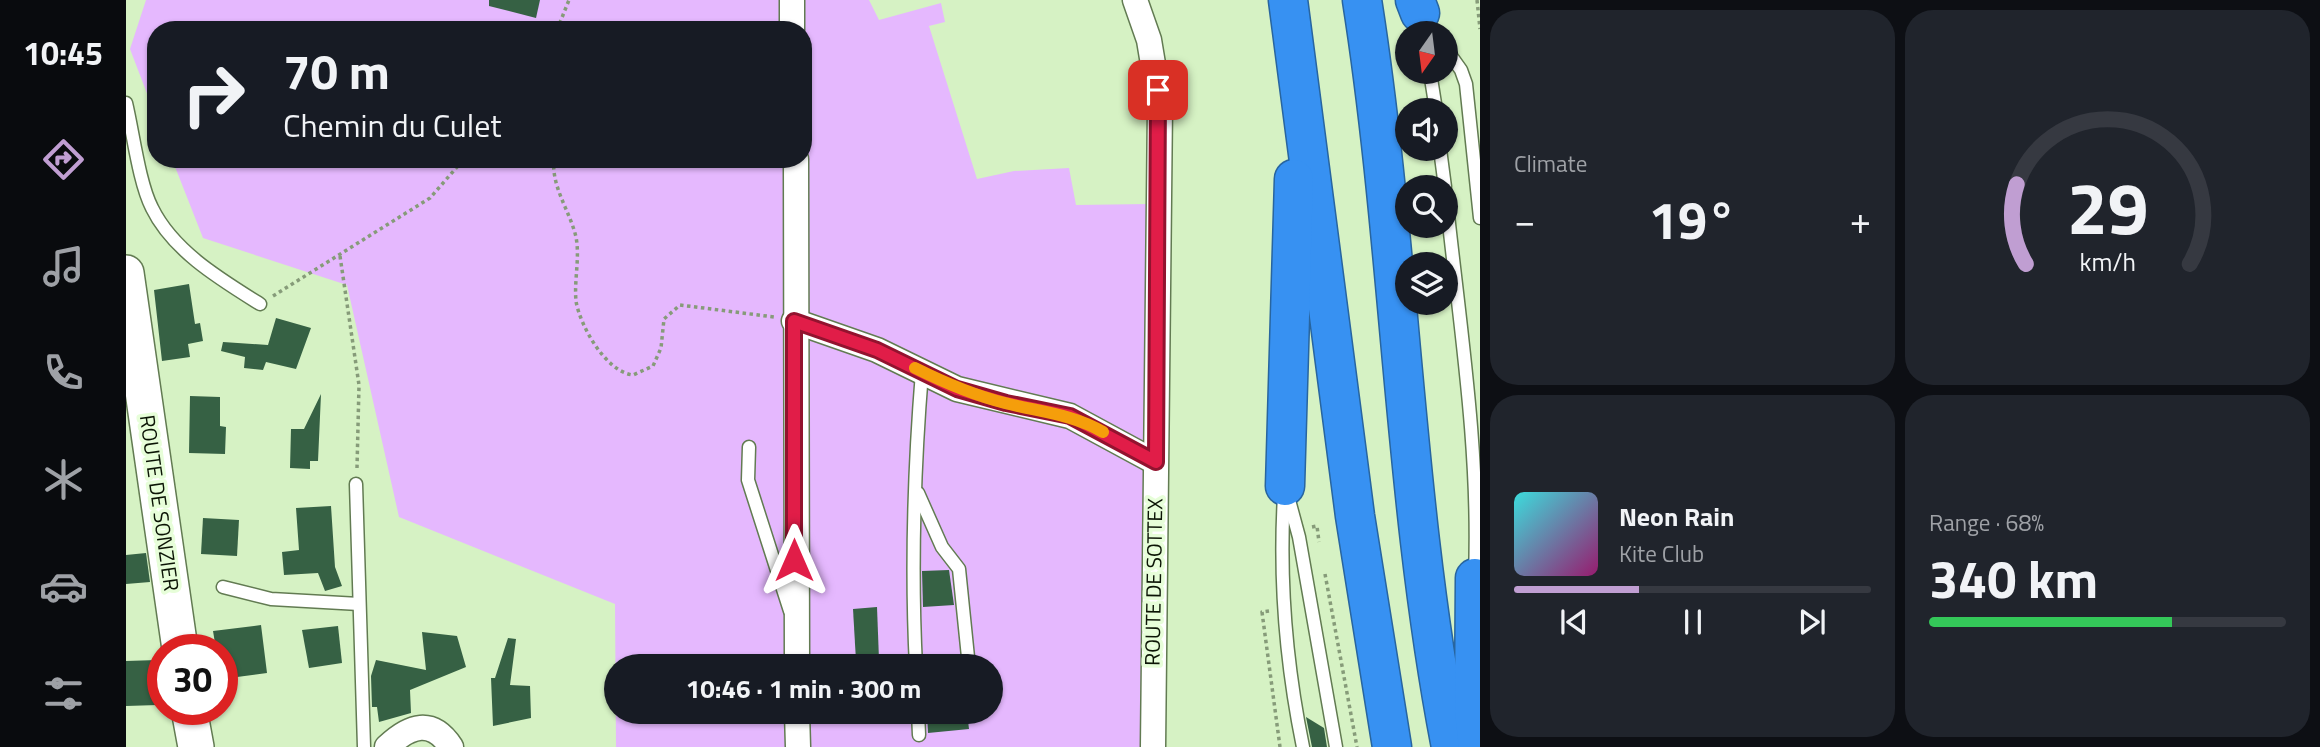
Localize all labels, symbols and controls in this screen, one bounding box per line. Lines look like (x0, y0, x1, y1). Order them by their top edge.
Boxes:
north arrow (1395, 21, 1458, 84)
map controls (1395, 21, 1458, 315)
text: 10:45 (23, 29, 103, 77)
text: 70 m (283, 33, 390, 108)
icon: right (168, 49, 259, 140)
pin (1128, 60, 1188, 120)
icon: arrive (1139, 71, 1177, 109)
button: sound (1395, 98, 1458, 161)
text: Chemin du Culet (283, 101, 501, 149)
icon: directions (39, 135, 88, 184)
text: Climate (1514, 146, 1587, 181)
text: 29 (2067, 152, 2148, 262)
button: search (1395, 175, 1458, 238)
text: 19° (1649, 180, 1736, 259)
text: − (1514, 191, 1535, 249)
text: + (1850, 191, 1871, 249)
icon: music (39, 242, 88, 291)
text: km/h (2079, 242, 2136, 280)
button: layers (1395, 252, 1458, 315)
icon: phone (39, 348, 88, 397)
street label: ROUTE DE SONZIER (132, 413, 188, 593)
icon: climate (39, 455, 88, 504)
text: Neon Rain (1619, 497, 1734, 536)
street label: ROUTE DE SOTTEX (1136, 498, 1170, 666)
text: Range · 68% (1929, 505, 2044, 540)
position arrow (757, 523, 831, 597)
text: Kite Club (1619, 536, 1704, 571)
text: 340 km (1929, 539, 2098, 618)
icon: car (39, 562, 88, 611)
icon: previous (1555, 603, 1593, 641)
icon: pause (1674, 603, 1712, 641)
icon: next (1793, 603, 1831, 641)
speed limit sign: 30 (147, 634, 238, 725)
icon: filters (39, 669, 88, 718)
text: 10:46 · 1 min · 300 m (686, 669, 921, 708)

